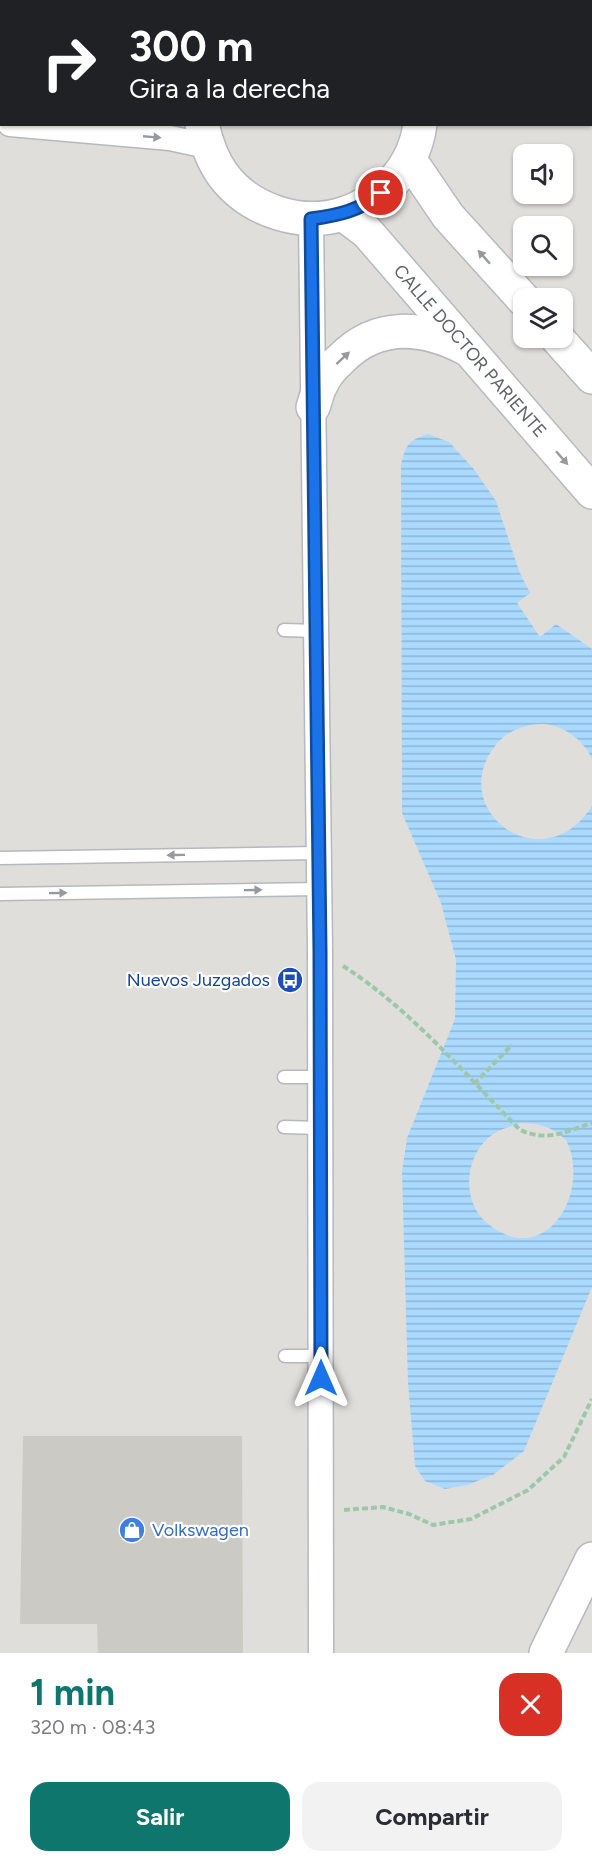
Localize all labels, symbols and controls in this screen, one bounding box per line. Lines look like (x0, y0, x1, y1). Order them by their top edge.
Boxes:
text: 300 m (129, 21, 253, 72)
icon: right (30, 24, 108, 102)
text: Gira a la derecha (129, 72, 330, 105)
one-way arrow (143, 132, 162, 141)
map controls (513, 144, 573, 348)
button: sound (513, 144, 573, 204)
pin (355, 167, 406, 218)
icon: arrive (364, 176, 397, 209)
button: search (513, 216, 573, 276)
one-way arrow (477, 249, 491, 264)
street label: CALLE DOCTOR PARIENTE (389, 260, 551, 442)
button: layers (513, 288, 573, 348)
one-way arrow (335, 351, 349, 365)
one-way arrow (556, 450, 569, 466)
one-way arrow (166, 850, 185, 860)
one-way arrow (244, 885, 263, 895)
one-way arrow (49, 888, 68, 898)
bus stop icon: Nuevos Juzgados (275, 965, 305, 995)
place label: Nuevos Juzgados (127, 969, 270, 991)
position arrow (289, 1346, 353, 1410)
shop icon: Volkswagen (117, 1515, 147, 1545)
place label: Volkswagen (152, 1519, 249, 1541)
text: 1 min (30, 1671, 115, 1714)
button: close (499, 1673, 562, 1736)
text: 320 m · 08:43 (30, 1715, 155, 1739)
button: Salir (30, 1782, 290, 1851)
button: Compartir (302, 1782, 562, 1851)

